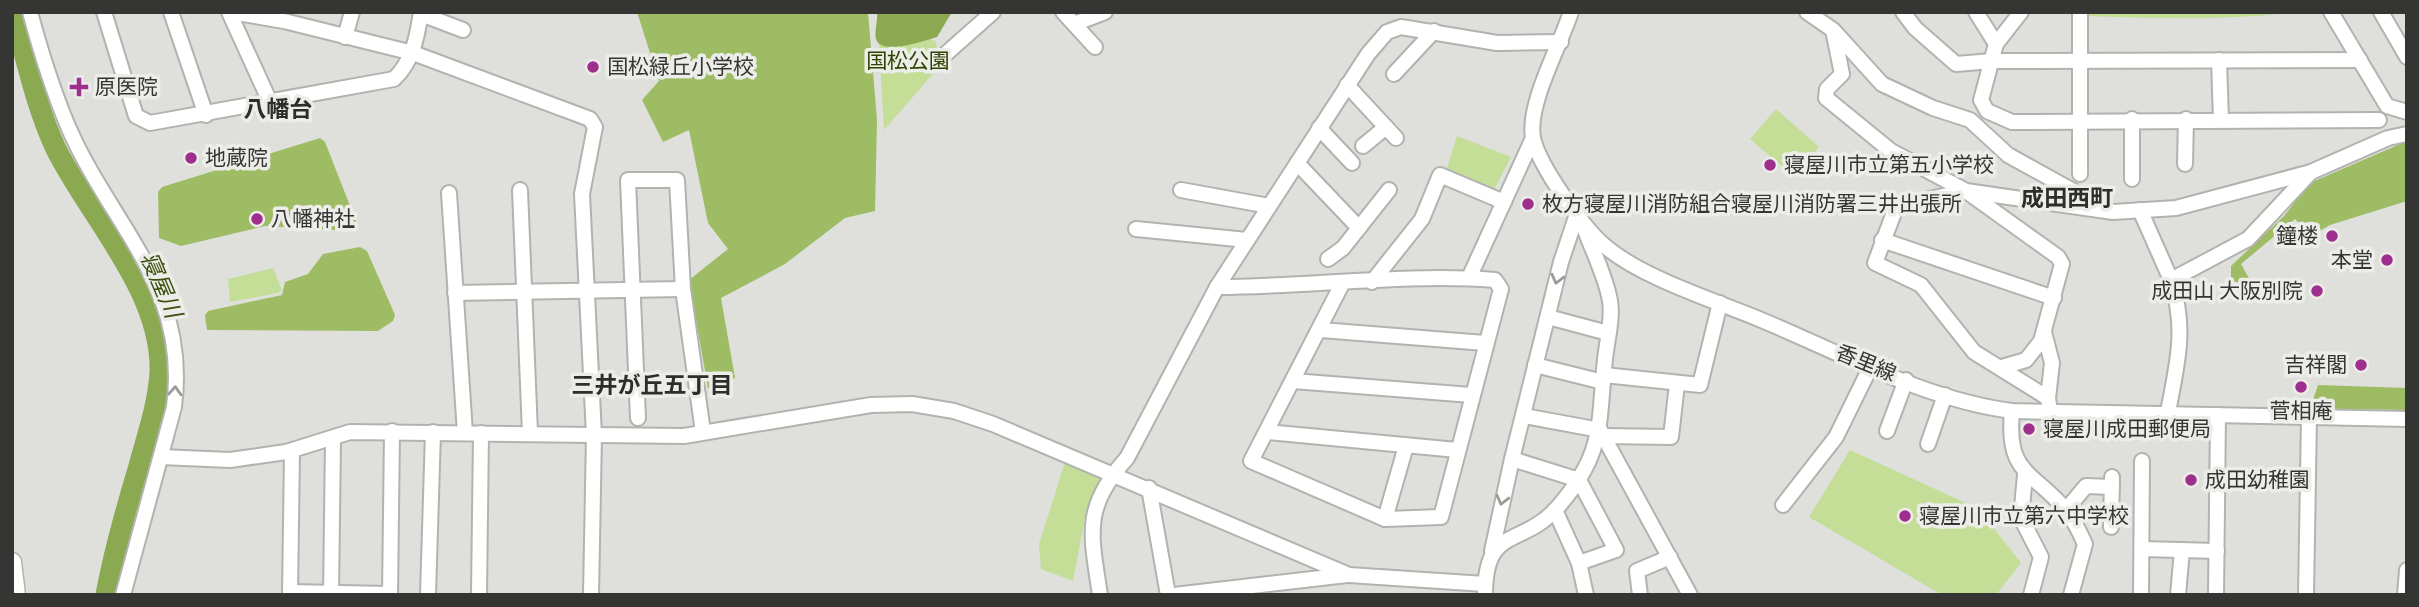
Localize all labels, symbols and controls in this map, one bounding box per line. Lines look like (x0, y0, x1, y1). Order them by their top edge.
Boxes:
park label: 国松公園 (866, 48, 950, 74)
place label: 国松緑丘小学校 (607, 54, 754, 80)
marker: 国松緑丘小学校 (585, 59, 601, 75)
place label: 原医院 (95, 74, 158, 100)
marker: 原医院 (69, 77, 89, 97)
district label: 八幡台 (244, 95, 313, 124)
place label: 地蔵院 (205, 145, 268, 171)
marker: 地蔵院 (183, 150, 199, 166)
place label: 寝屋川市立第五小学校 (1784, 152, 1994, 178)
marker: 寝屋川市立第五小学校 (1762, 157, 1778, 173)
district label: 成田西町 (2021, 184, 2113, 213)
place label: 枚方寝屋川消防組合寝屋川消防署三井出張所 (1542, 191, 1962, 217)
marker: 枚方寝屋川消防組合寝屋川消防署三井出張所 (1520, 196, 1536, 212)
place label: 八幡神社 (271, 206, 355, 232)
marker: 八幡神社 (249, 211, 265, 227)
place label: 鐘楼 (2276, 223, 2318, 249)
marker: 鐘楼 (2324, 228, 2340, 244)
place label: 本堂 (2331, 247, 2373, 273)
water label: 寝屋川 (134, 248, 189, 325)
marker: 本堂 (2379, 252, 2395, 268)
one-way arrow (1551, 273, 1565, 285)
place label: 成田山 大阪別院 (2151, 278, 2303, 304)
marker: 成田山 大阪別院 (2309, 283, 2325, 299)
street label: 香里線 (1832, 339, 1900, 387)
place label: 吉祥閣 (2284, 352, 2347, 378)
marker: 吉祥閣 (2353, 357, 2369, 373)
district label: 三井が丘五丁目 (572, 371, 733, 400)
marker: 菅相庵 (2293, 379, 2309, 395)
one-way arrow (168, 385, 183, 396)
place label: 菅相庵 (2270, 398, 2333, 424)
place label: 寝屋川成田郵便局 (2043, 416, 2211, 442)
marker: 寝屋川成田郵便局 (2021, 421, 2037, 437)
place label: 成田幼稚園 (2205, 467, 2310, 493)
marker: 成田幼稚園 (2183, 472, 2199, 488)
one-way arrow (1496, 494, 1510, 506)
place label: 寝屋川市立第六中学校 (1919, 503, 2129, 529)
marker: 寝屋川市立第六中学校 (1897, 508, 1913, 524)

